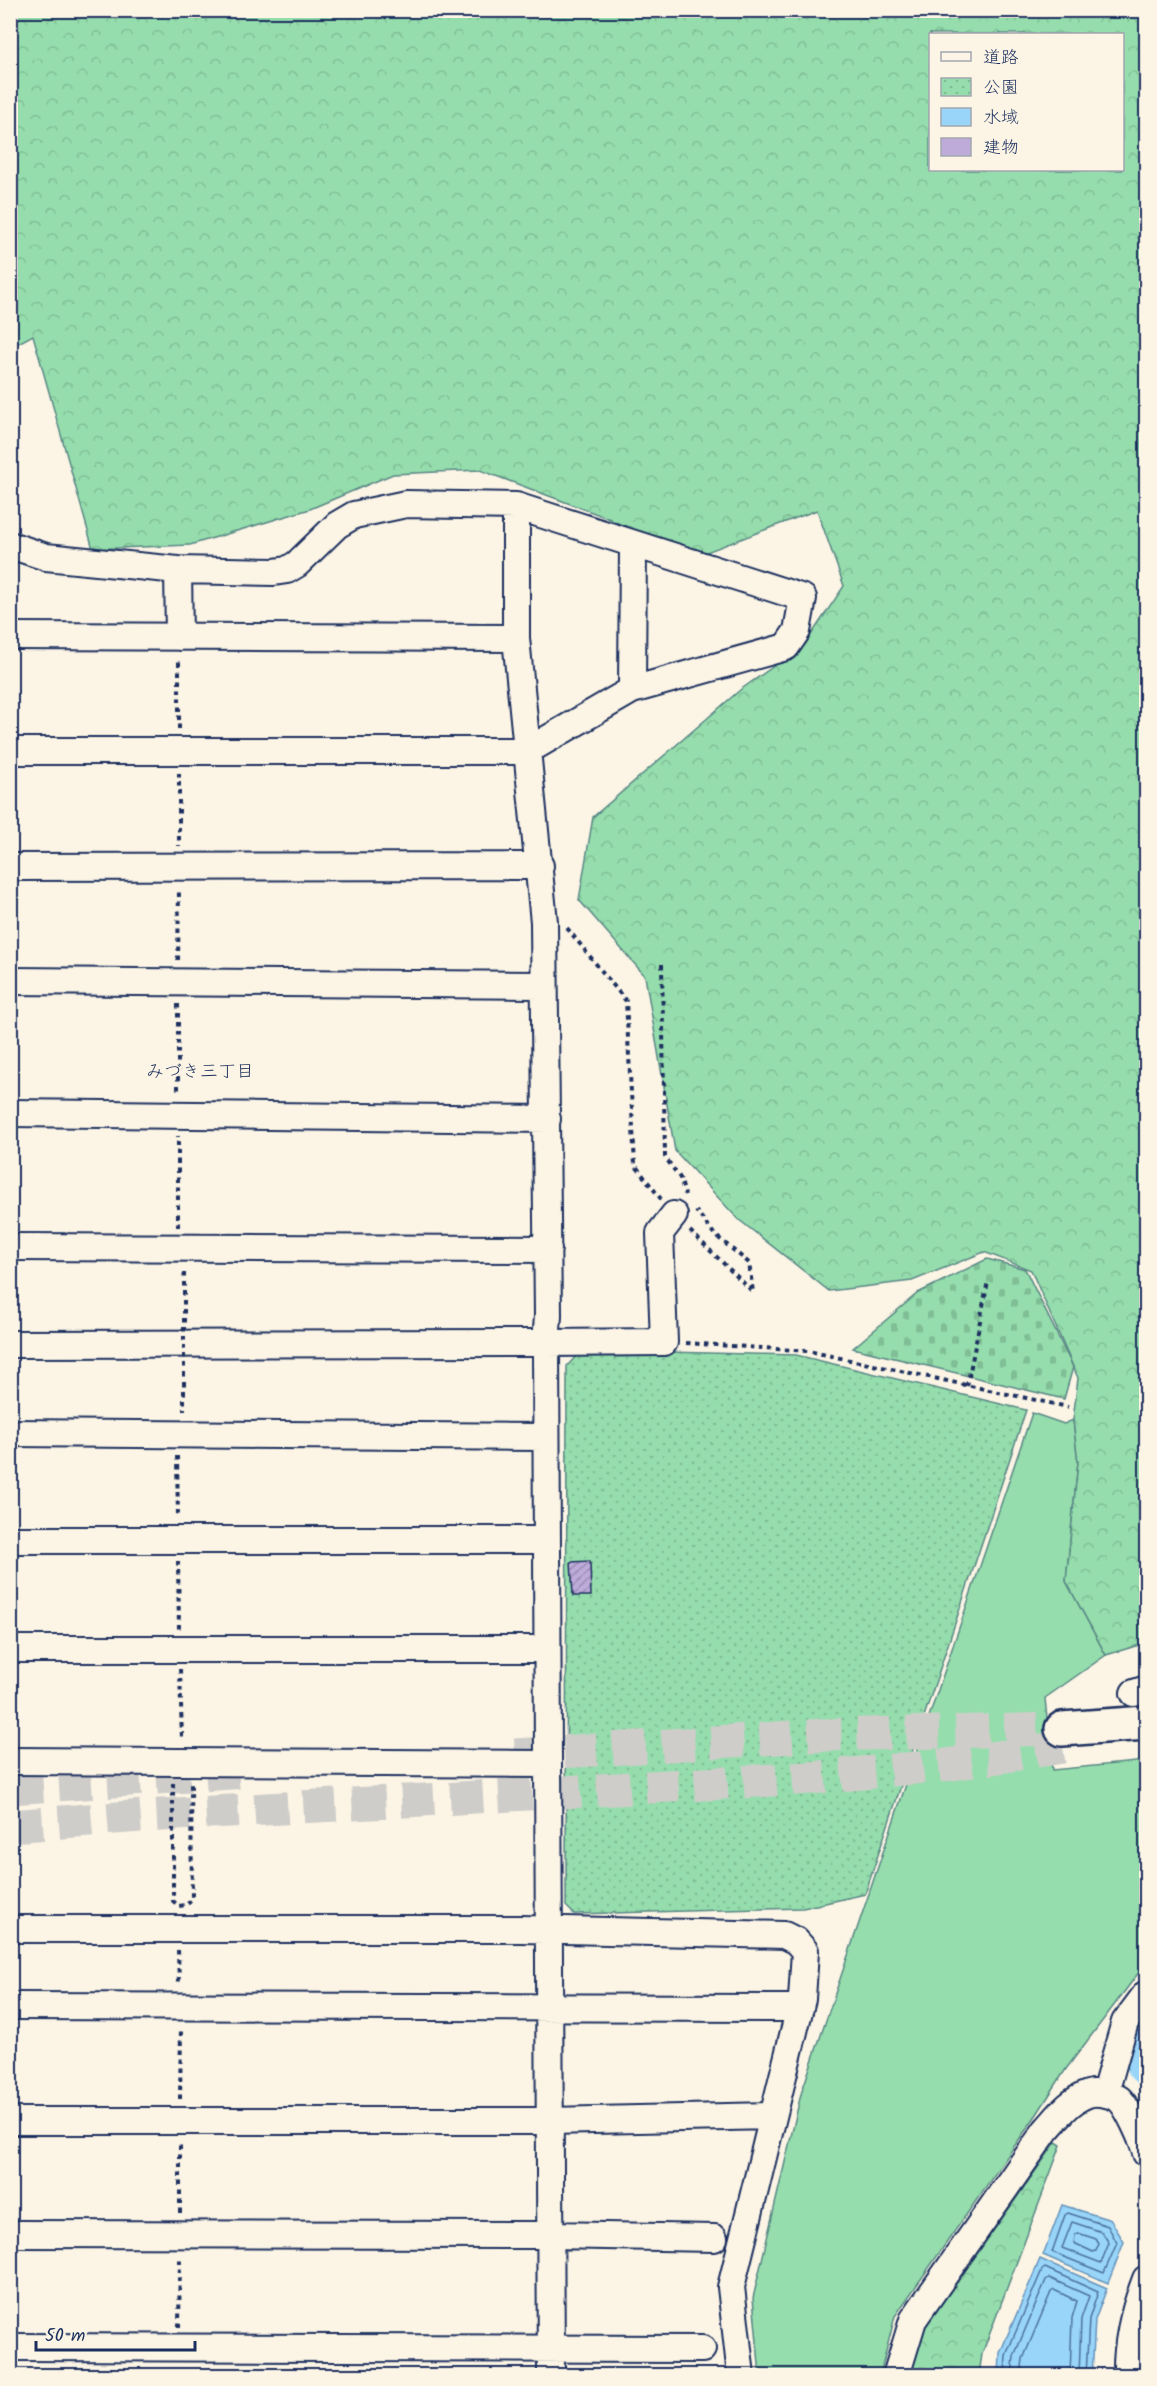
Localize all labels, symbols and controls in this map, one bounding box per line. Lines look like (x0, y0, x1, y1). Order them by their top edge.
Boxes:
legend (929, 33, 1124, 171)
text: 道路 (983, 44, 1019, 73)
text: 公園 (983, 74, 1019, 103)
text: 水域 (983, 104, 1019, 133)
text: 建物 (983, 134, 1019, 163)
district label: みづき三丁目 (146, 1058, 254, 1087)
scale bar (36, 2314, 195, 2352)
text: 50 m (45, 2322, 85, 2351)

